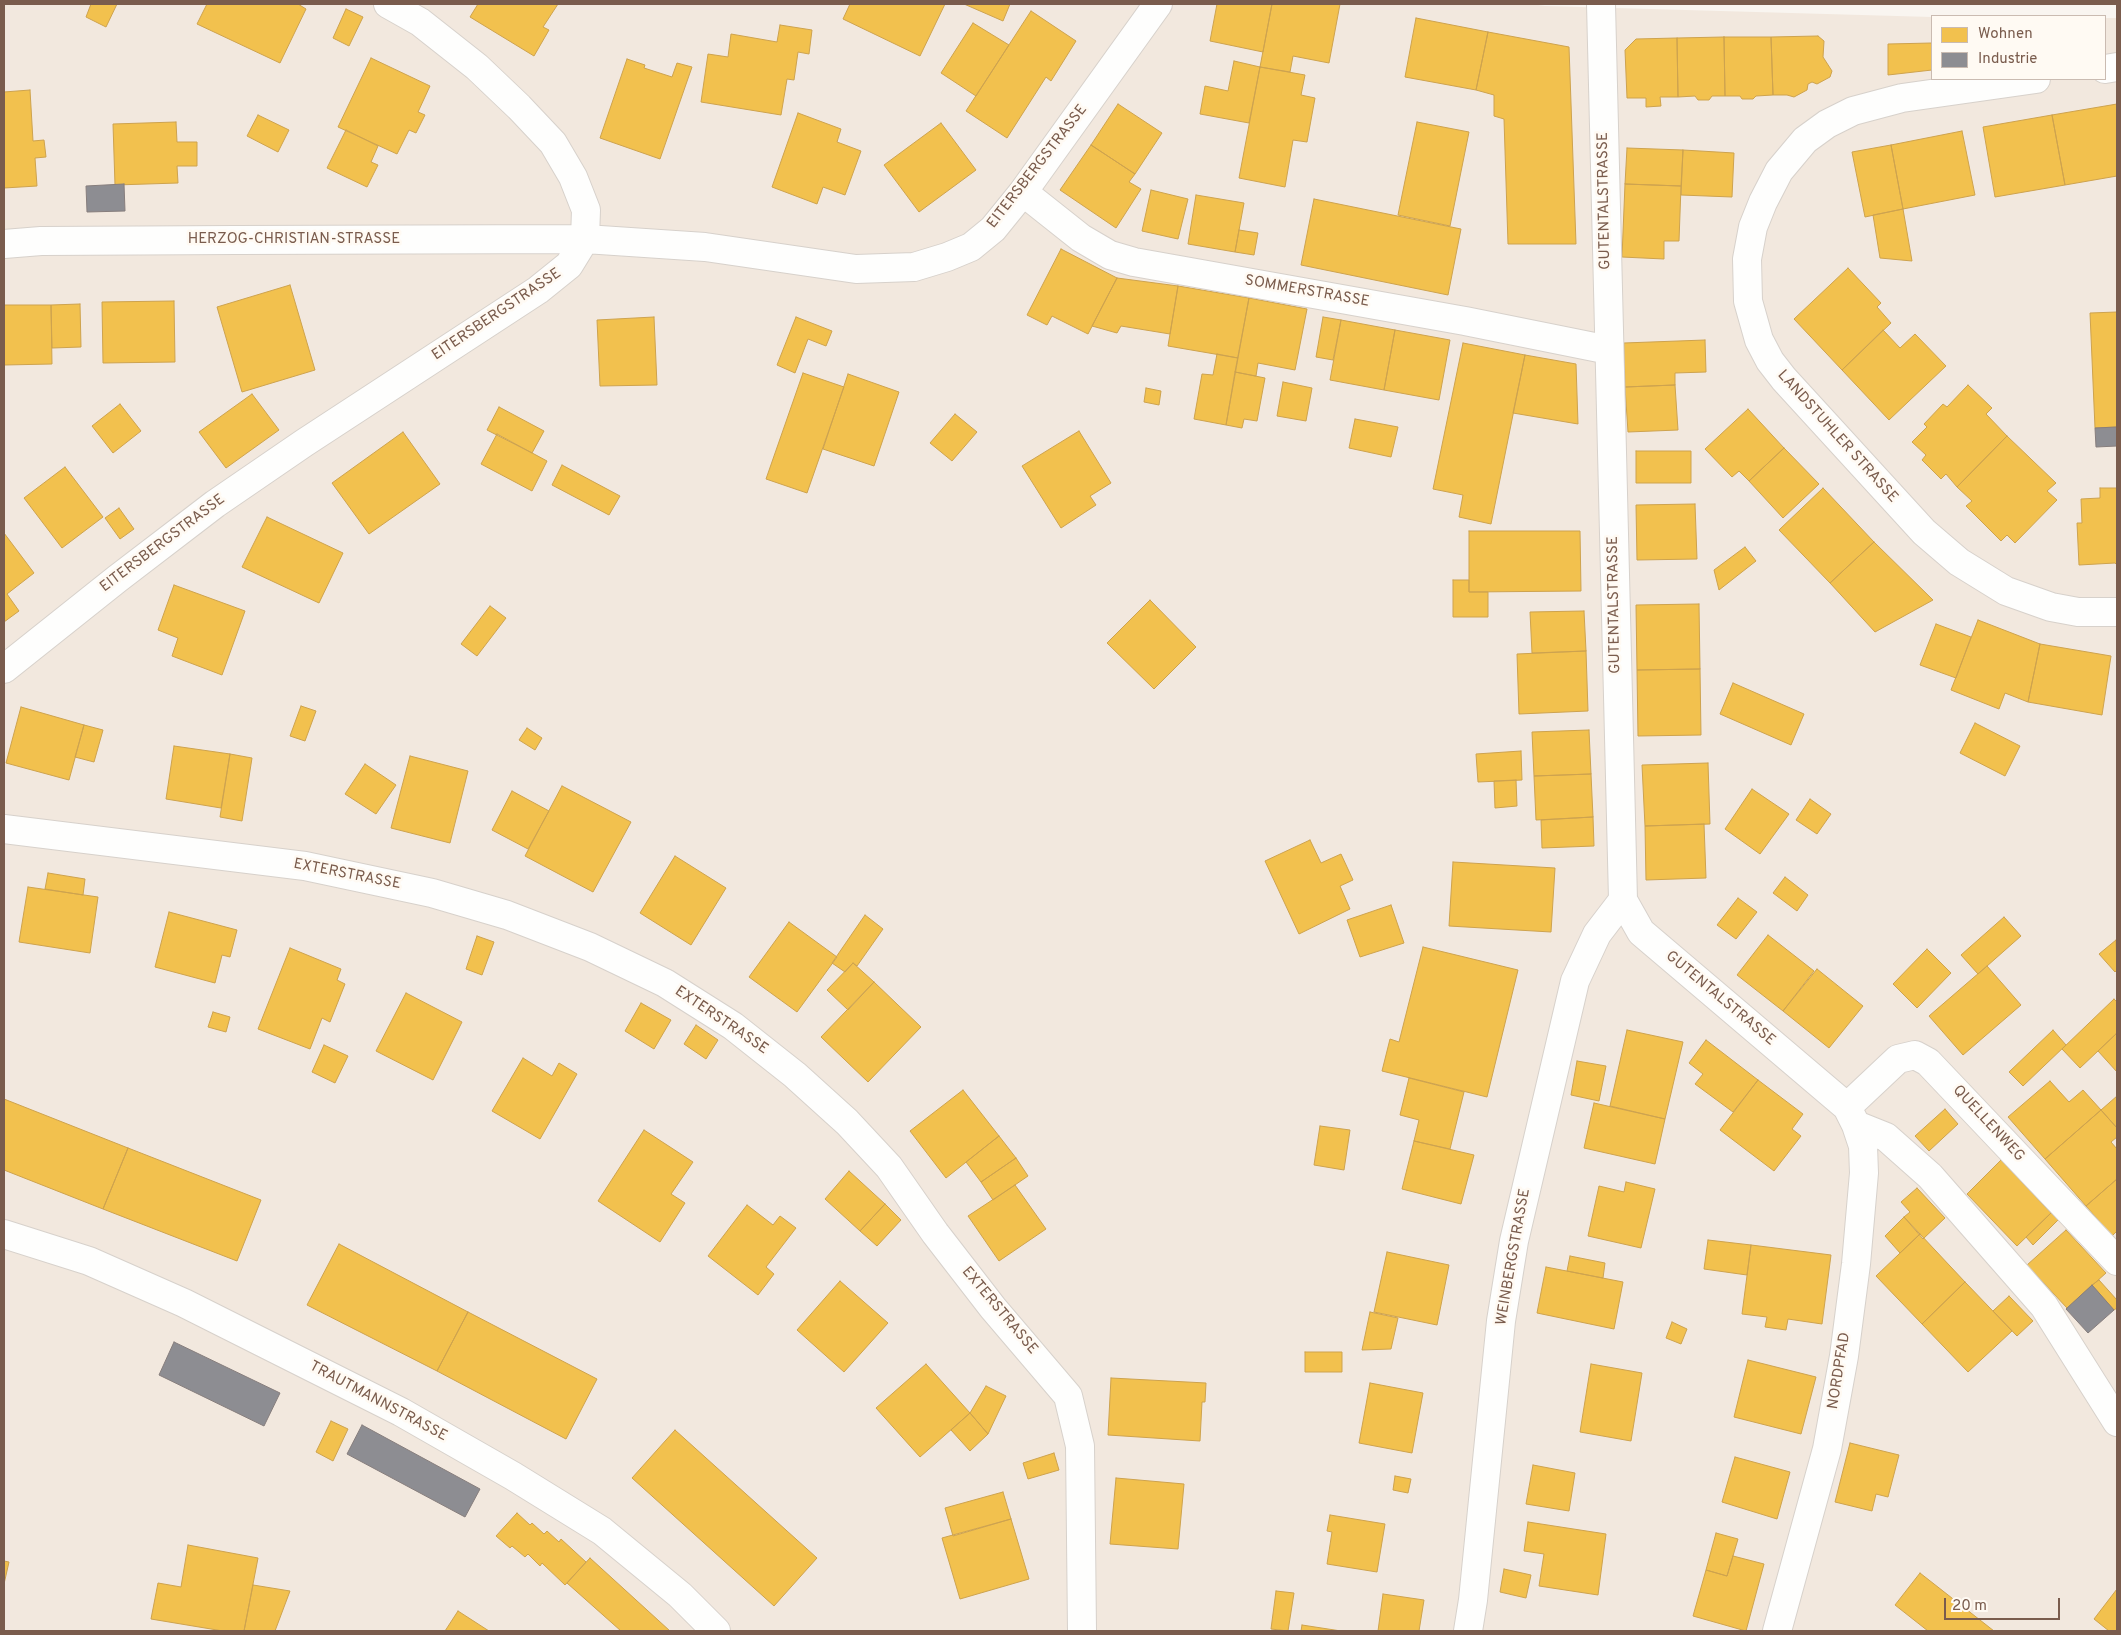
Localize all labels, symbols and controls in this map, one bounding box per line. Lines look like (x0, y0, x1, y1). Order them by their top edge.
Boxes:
legend (1931, 15, 2106, 80)
text: Wohnen (1978, 25, 2033, 44)
text: Industrie (1978, 50, 2037, 69)
street label: EITERSBERGSTRASSE (984, 102, 1092, 232)
street label: GUTENTALSTRASSE (1595, 132, 1615, 270)
street label: HERZOG-CHRISTIAN-STRASSE (188, 231, 400, 249)
street label: EITERSBERGSTRASSE (429, 265, 565, 365)
street label: SOMMERSTRASSE (1243, 272, 1371, 312)
street label: LANDSTUHLER STRASSE (1773, 367, 1901, 507)
street label: EITERSBERGSTRASSE (97, 491, 229, 597)
street label: GUTENTALSTRASSE (1605, 536, 1625, 674)
street label: EXTERSTRASSE (292, 856, 402, 894)
street label: GUTENTALSTRASSE (1661, 948, 1779, 1050)
street label: EXTERSTRASSE (671, 983, 771, 1059)
street label: QUELLENWEG (1948, 1082, 2028, 1166)
street label: WEINBERGSTRASSE (1493, 1187, 1535, 1327)
street label: EXTERSTRASSE (957, 1263, 1041, 1359)
street label: NORDPFAD (1825, 1331, 1855, 1411)
street label: TRAUTMANNSTRASSE (306, 1358, 450, 1446)
scale bar (1946, 1588, 2062, 1620)
text: 20 m (1952, 1597, 1987, 1616)

